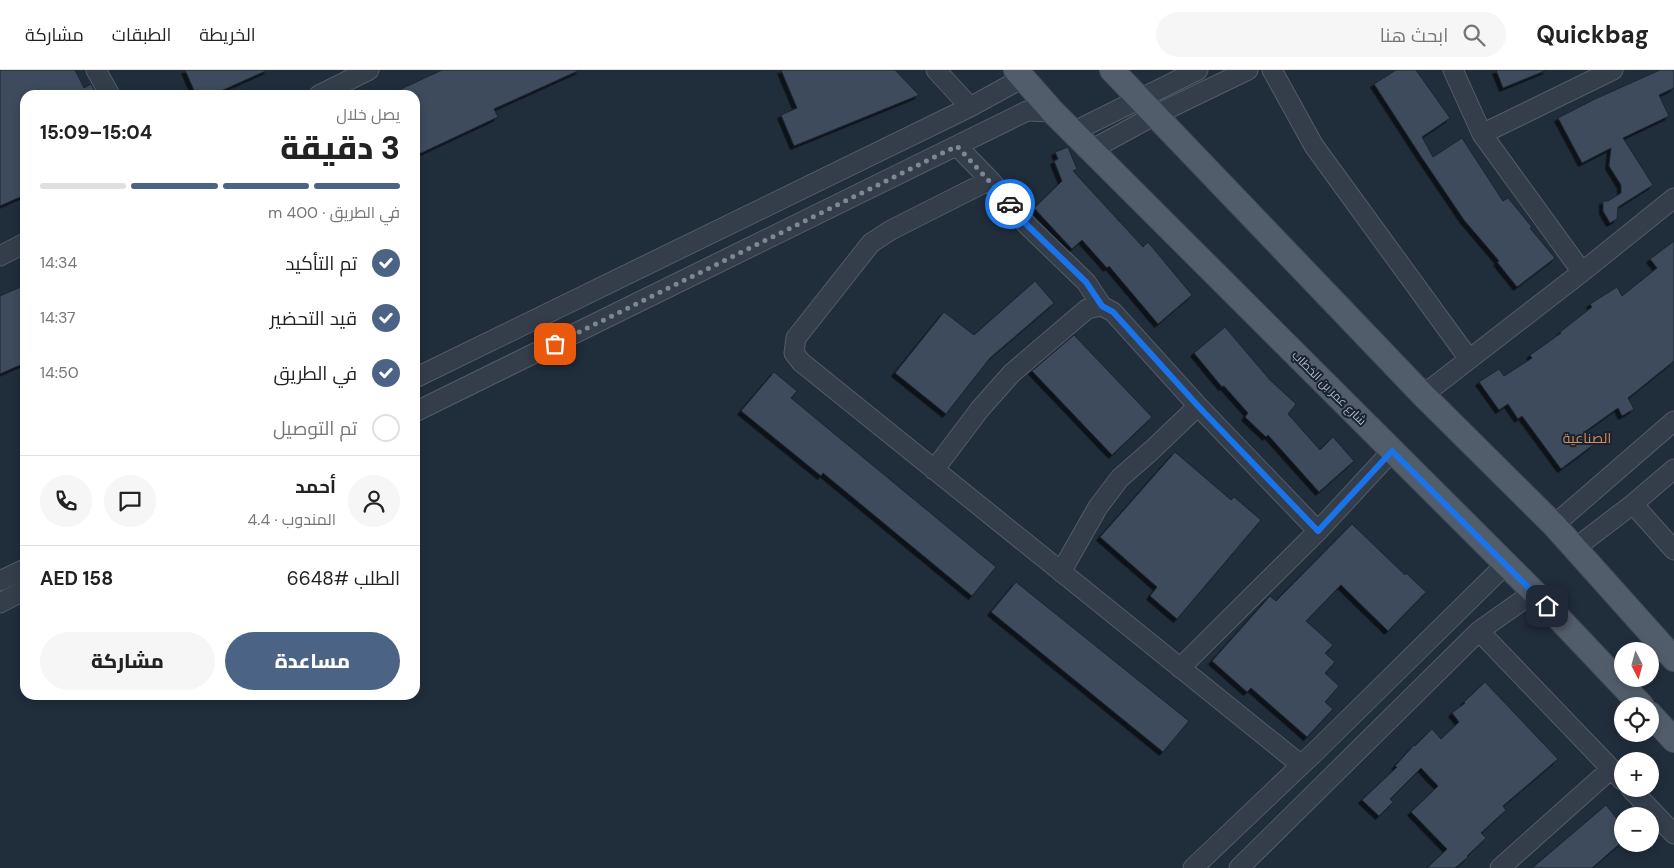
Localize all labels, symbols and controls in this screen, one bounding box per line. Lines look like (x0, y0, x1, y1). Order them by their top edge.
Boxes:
search box (1156, 12, 1506, 57)
text: Quickbag (1536, 19, 1649, 50)
icon: search (1460, 21, 1488, 49)
text: مشاركة (25, 23, 84, 47)
text: الطبقات (112, 23, 171, 47)
text: الخريطة (199, 23, 256, 47)
text: ابحث هنا (1380, 23, 1448, 48)
text: يصل خلال (336, 104, 400, 125)
text: 15:04–15:09 (40, 120, 152, 145)
text: 3 دقيقة (280, 127, 400, 169)
courier (985, 179, 1035, 229)
icon: car (996, 190, 1024, 218)
text: في الطريق · 400 m (268, 202, 400, 223)
icon: check (372, 249, 400, 277)
text: تم التأكيد (285, 251, 357, 276)
text: 14:34 (40, 252, 77, 273)
icon: check (372, 304, 400, 332)
text: قيد التحضير (270, 306, 357, 331)
text: 14:37 (40, 307, 76, 328)
pin (534, 323, 576, 365)
icon: bag (541, 330, 569, 358)
street label: شارع عمر بن الخطاب (1288, 347, 1370, 429)
icon: check (372, 359, 400, 387)
text: في الطريق (274, 361, 357, 386)
text: 14:50 (40, 362, 79, 383)
text: تم التوصيل (273, 416, 357, 441)
district label: الصناعية (1563, 429, 1611, 447)
text: أحمد (295, 474, 336, 499)
button: phone (40, 475, 92, 527)
button: chat (104, 475, 156, 527)
button: person (348, 475, 400, 527)
text: المندوب · 4.4 (248, 509, 336, 530)
text: AED 158 (40, 566, 113, 591)
text: الطلب #6648 (287, 566, 400, 591)
pin (1526, 585, 1568, 627)
icon: home (1533, 592, 1561, 620)
button: مشاركة (40, 632, 215, 690)
button: مساعدة (225, 632, 400, 690)
north arrow (1614, 642, 1659, 688)
map controls (1614, 642, 1659, 852)
button: locate (1614, 697, 1659, 742)
button: + (1614, 752, 1659, 797)
button: − (1614, 807, 1659, 852)

